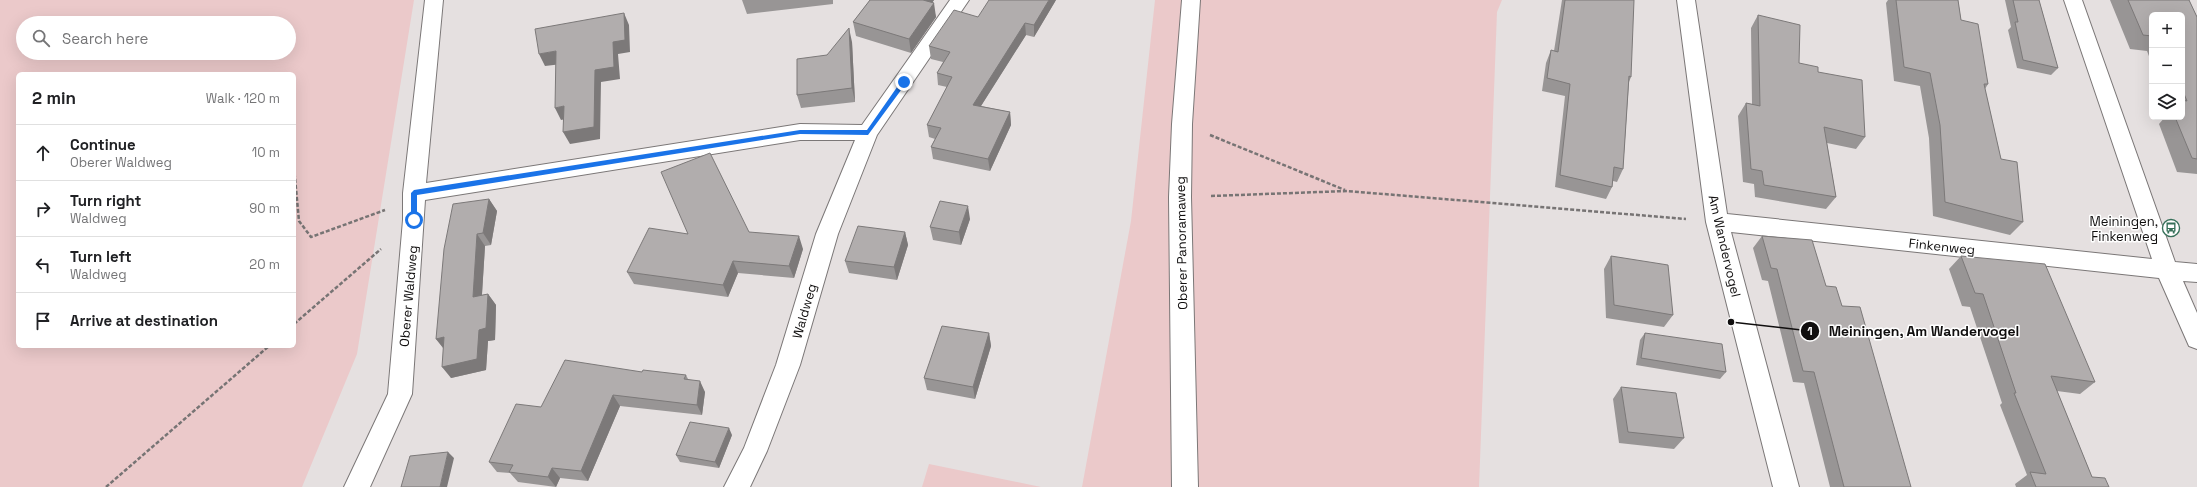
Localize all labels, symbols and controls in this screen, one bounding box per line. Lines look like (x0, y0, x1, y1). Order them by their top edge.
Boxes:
map controls (2149, 12, 2185, 120)
button: + (2149, 12, 2185, 48)
search box (16, 16, 296, 60)
icon: search (30, 27, 52, 49)
text: Search here (62, 29, 148, 48)
button: − (2149, 48, 2185, 84)
route end (895, 73, 913, 91)
button: layers (2149, 84, 2185, 120)
text: 2 min (32, 87, 76, 109)
text: Walk · 120 m (206, 90, 280, 107)
text: Continue (70, 135, 136, 154)
icon: ahead (32, 142, 54, 164)
text: 10 m (252, 144, 280, 161)
text: Oberer Waldweg (70, 154, 172, 171)
street label: Oberer Panoramaweg (1172, 176, 1191, 310)
text: Turn right (70, 191, 141, 210)
street label: Am Wandervogel (1705, 193, 1745, 299)
icon: right (32, 198, 54, 220)
text: 90 m (249, 200, 280, 217)
text: Waldweg (70, 210, 127, 227)
route start (405, 211, 423, 229)
place label: Meiningen, Finkenweg (2089, 213, 2158, 245)
bus stop icon: Meiningen, Finkenweg (2161, 218, 2181, 238)
street label: Finkenweg (1908, 235, 1976, 258)
street label: Oberer Waldweg (396, 245, 421, 348)
text: Turn left (70, 247, 132, 266)
icon: left (32, 254, 54, 276)
text: 20 m (249, 256, 280, 273)
text: Waldweg (70, 266, 127, 283)
street label: Waldweg (789, 282, 820, 341)
icon: arrive (32, 310, 54, 332)
text: Arrive at destination (70, 311, 218, 330)
callout: Meiningen, Am Wandervogel (1800, 318, 2028, 344)
text: Meiningen, Am Wandervogel (1829, 322, 2019, 340)
text: 1 (1807, 323, 1813, 339)

